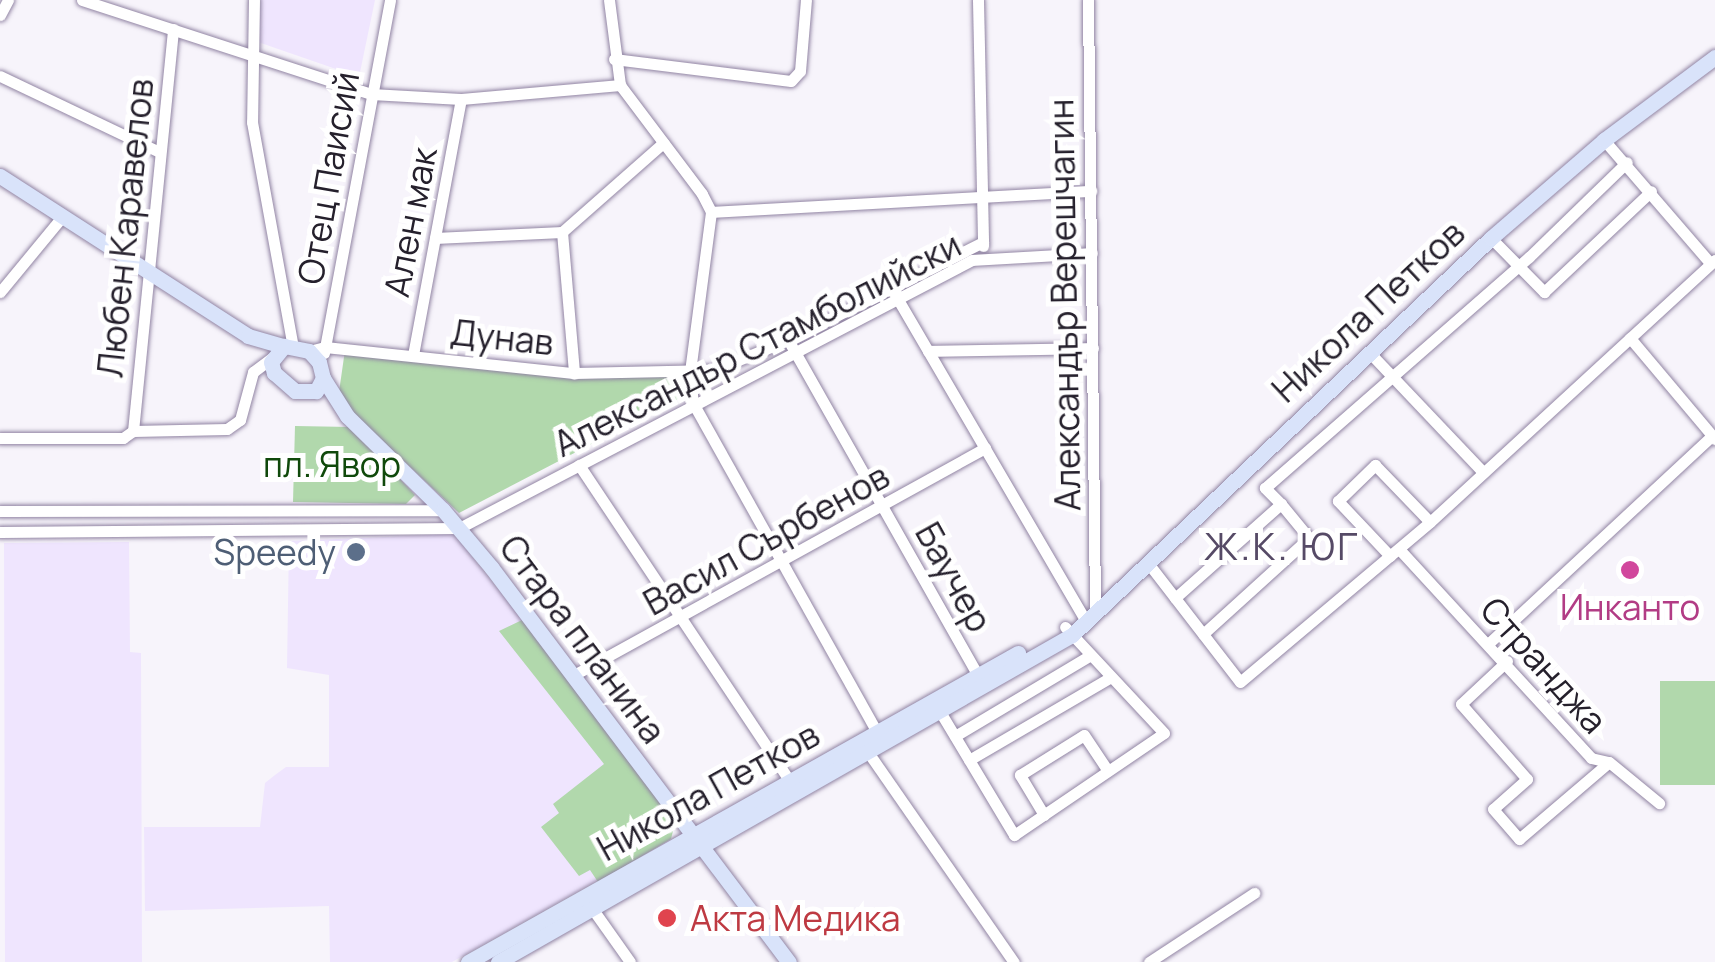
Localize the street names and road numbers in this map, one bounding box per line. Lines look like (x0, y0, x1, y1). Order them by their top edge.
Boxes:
street label: Отец Паисий (289, 69, 367, 287)
street label: Любен Каравелов (88, 77, 162, 379)
street label: Александър Верешчагин (1039, 98, 1089, 512)
street label: Ален мак (375, 144, 445, 300)
street label: Никола Петков (1263, 211, 1473, 411)
street label: Александър Стамболийски (547, 223, 967, 465)
street label: Дунав (449, 311, 555, 363)
street label: Васил Сърбенов (636, 454, 896, 624)
street label: Баучер (907, 515, 1001, 639)
street label: Стара планина (491, 527, 675, 751)
street label: Странджа (1472, 589, 1616, 741)
street label: Никола Петков (590, 713, 826, 869)

